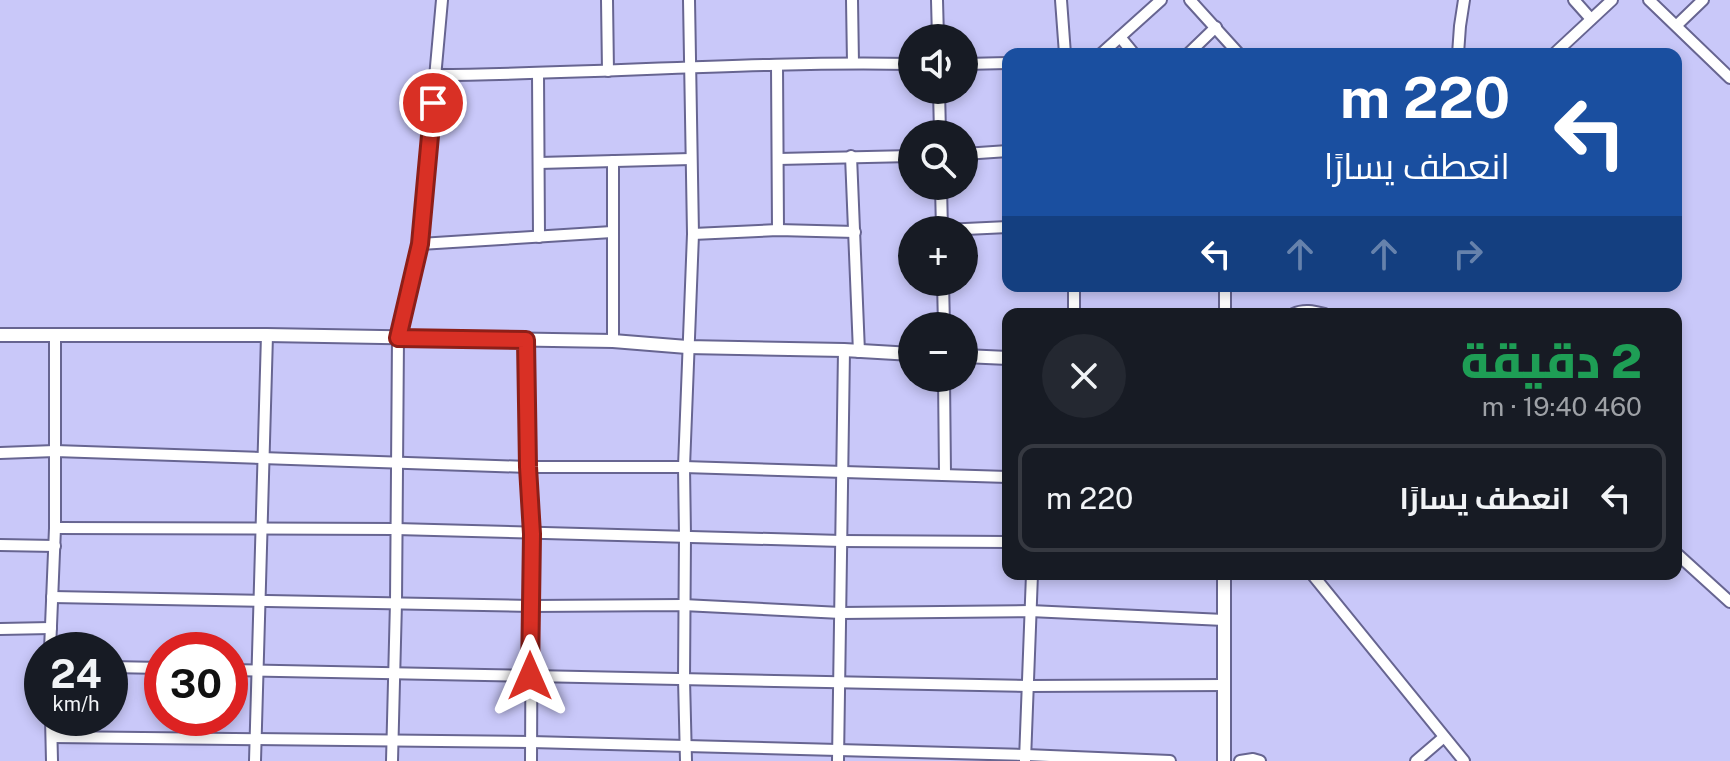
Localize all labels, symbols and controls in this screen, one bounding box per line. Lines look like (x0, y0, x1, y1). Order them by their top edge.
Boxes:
map controls (898, 24, 978, 392)
button: sound (898, 24, 978, 104)
text: 220 m (1340, 65, 1510, 131)
pin (399, 69, 467, 137)
icon: left (1538, 80, 1642, 184)
icon: arrive (411, 81, 455, 125)
button: search (898, 120, 978, 200)
text: انعطف يسارًا (1324, 145, 1510, 187)
button: + (898, 216, 978, 296)
icon: left (1194, 232, 1238, 276)
icon: ahead (1278, 232, 1322, 276)
icon: ahead (1362, 232, 1406, 276)
icon: right (1446, 232, 1490, 276)
button: − (898, 312, 978, 392)
text: 2 دقيقة (1461, 332, 1642, 389)
button: close (1042, 334, 1126, 418)
text: 460 m · 19:40 (1482, 391, 1642, 422)
icon: left (1594, 476, 1638, 520)
text: 220 m (1046, 480, 1133, 516)
text: انعطف يسارًا (1400, 480, 1570, 516)
speed limit sign: 30 (144, 632, 248, 736)
position arrow (488, 634, 572, 718)
text: 24 (50, 650, 102, 697)
text: km/h (52, 692, 100, 716)

